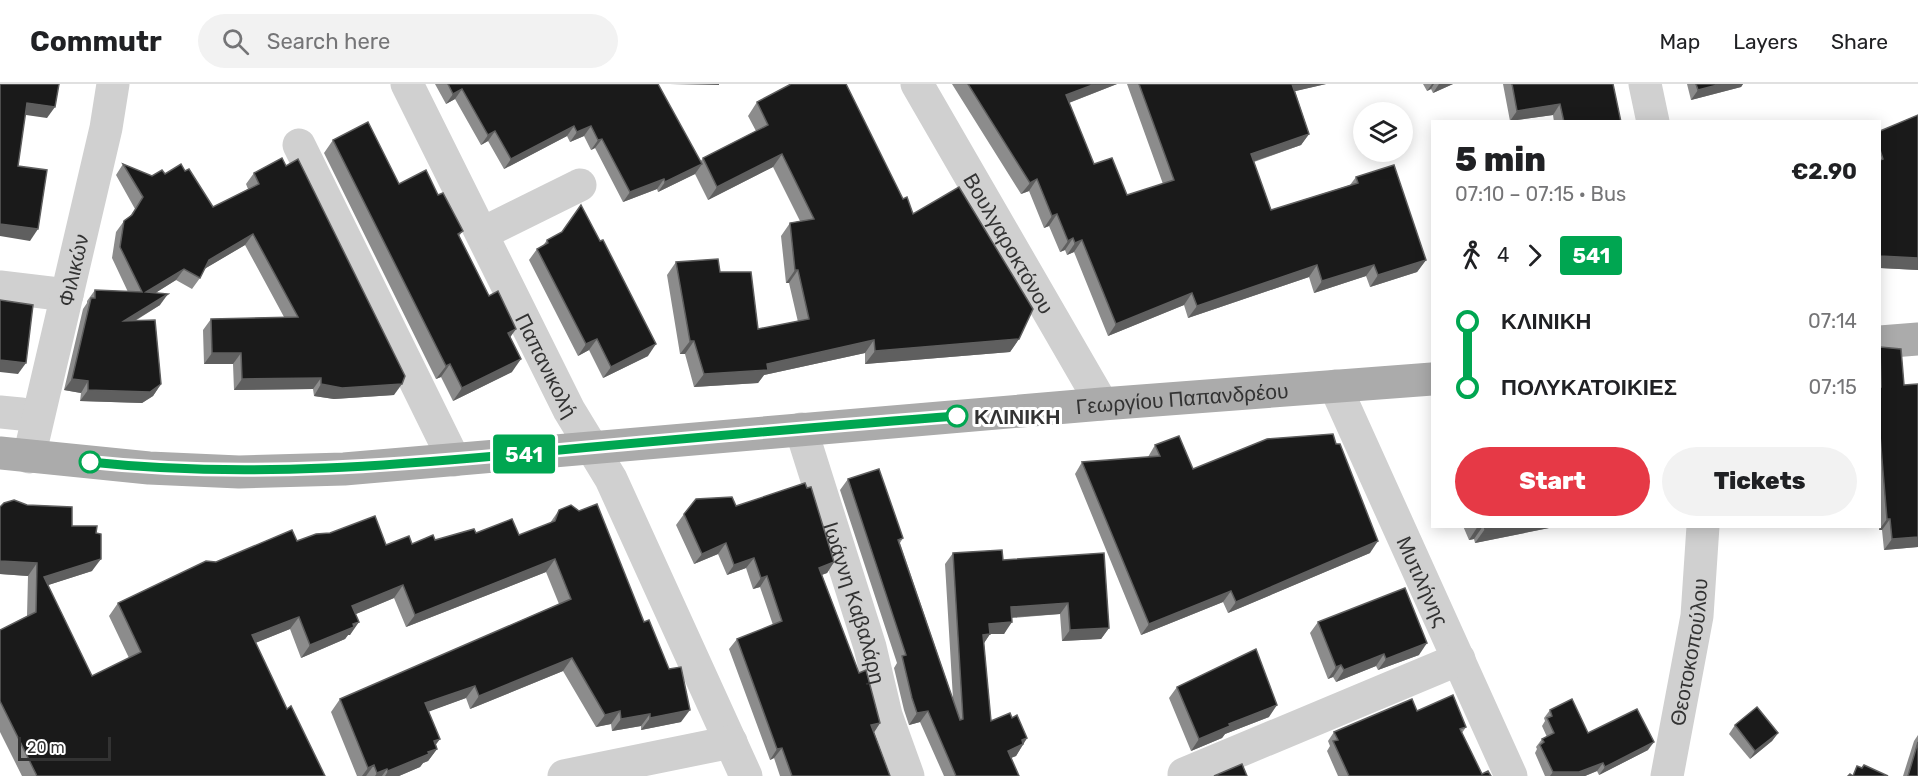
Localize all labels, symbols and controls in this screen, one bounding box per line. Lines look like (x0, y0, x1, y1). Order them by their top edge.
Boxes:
search box (198, 14, 618, 68)
text: Commutr (30, 25, 162, 58)
icon: search (219, 25, 252, 58)
text: Search here (267, 28, 390, 55)
text: Map (1659, 29, 1700, 54)
text: Layers (1733, 29, 1798, 54)
text: Share (1831, 29, 1888, 54)
map controls (1353, 102, 1413, 162)
button: layers (1353, 102, 1413, 162)
text: 5 min (1455, 140, 1546, 179)
text: €2.90 (1791, 158, 1857, 185)
street label: Βουλγαροκτόνου (959, 169, 1059, 318)
text: 07:10 – 07:15 · Bus (1455, 182, 1626, 206)
street label: Φιλικών (52, 231, 93, 309)
icon: walk (1455, 239, 1488, 272)
icon: forward (1518, 239, 1551, 272)
text: 4 (1497, 243, 1509, 267)
text: 541 (1572, 243, 1610, 268)
text: ΚΛΙΝΙΚΗ (1501, 308, 1591, 335)
street label: Παπανικολή (510, 309, 583, 422)
text: 07:14 (1808, 309, 1857, 333)
text: ΠΟΛΥΚΑΤΟΙΚΙΕΣ (1501, 374, 1677, 401)
text: 07:15 (1808, 375, 1857, 399)
street label: Γεωργίου Παπανδρέου (1075, 377, 1289, 419)
place label: ΚΛΙΝΙΚΗ (974, 404, 1060, 429)
marker: ΚΛΙΝΙΚΗ (946, 405, 968, 427)
line badge: 541 (490, 434, 558, 473)
text: 541 (505, 442, 543, 467)
button: Start (1455, 447, 1650, 516)
button: Tickets (1662, 447, 1857, 516)
unlabelled marker (79, 451, 101, 473)
street label: Ιωάννη Καβαλάρη (819, 518, 891, 686)
street label: Μυτιλήνης (1392, 532, 1454, 630)
street label: Θεοτοκοπούλου (1664, 577, 1712, 728)
scale bar (18, 734, 111, 762)
text: 20 m (27, 738, 65, 757)

